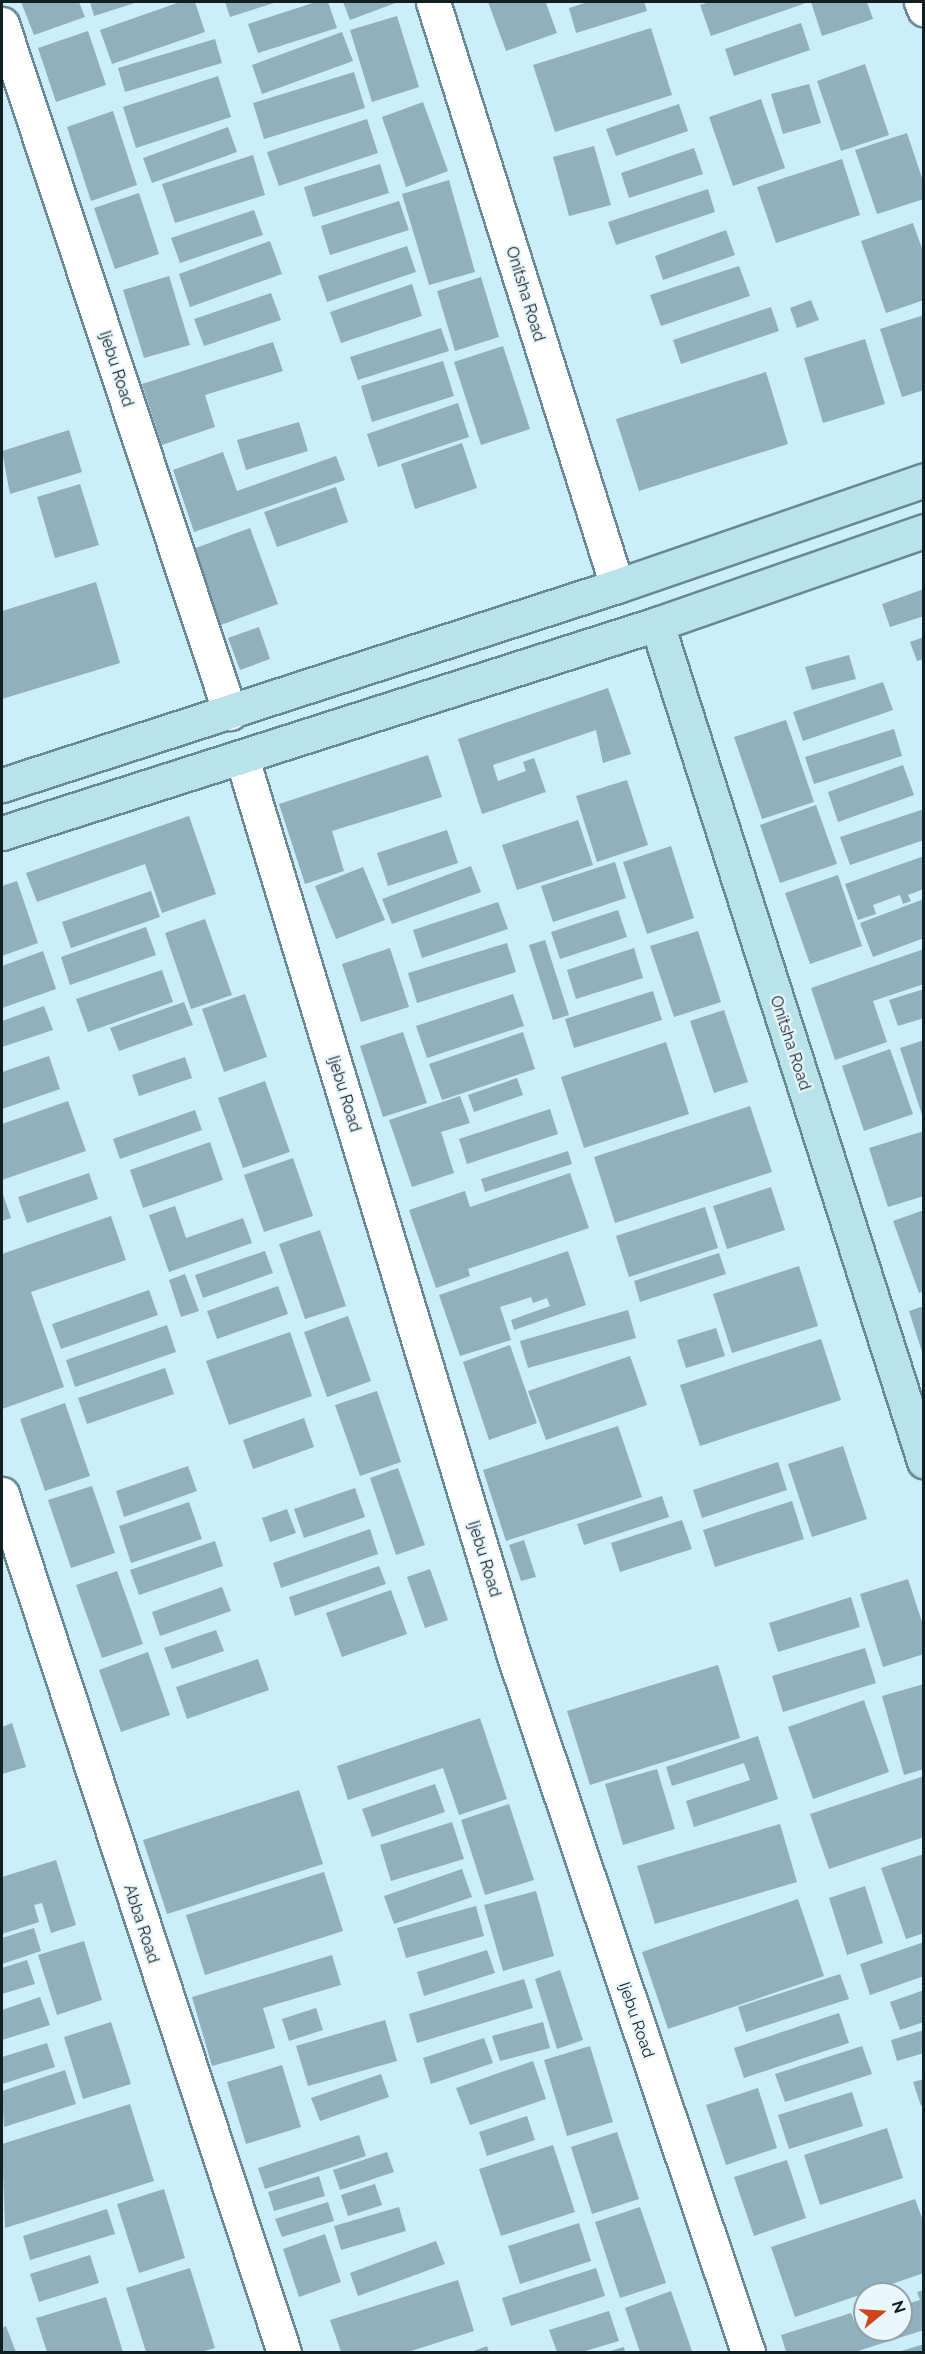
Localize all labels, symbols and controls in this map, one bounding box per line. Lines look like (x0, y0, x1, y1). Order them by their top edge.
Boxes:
street label: Onitsha Road (501, 244, 549, 344)
street label: Ijebu Road (95, 329, 137, 409)
street label: Onitsha Road (766, 993, 814, 1093)
street label: Ijebu Road (323, 1054, 365, 1134)
street label: Ijebu Road (463, 1519, 505, 1599)
street label: Abba Road (119, 1882, 163, 1966)
street label: Ijebu Road (614, 1980, 658, 2060)
north arrow (853, 2282, 913, 2342)
text: N (888, 2298, 910, 2316)

